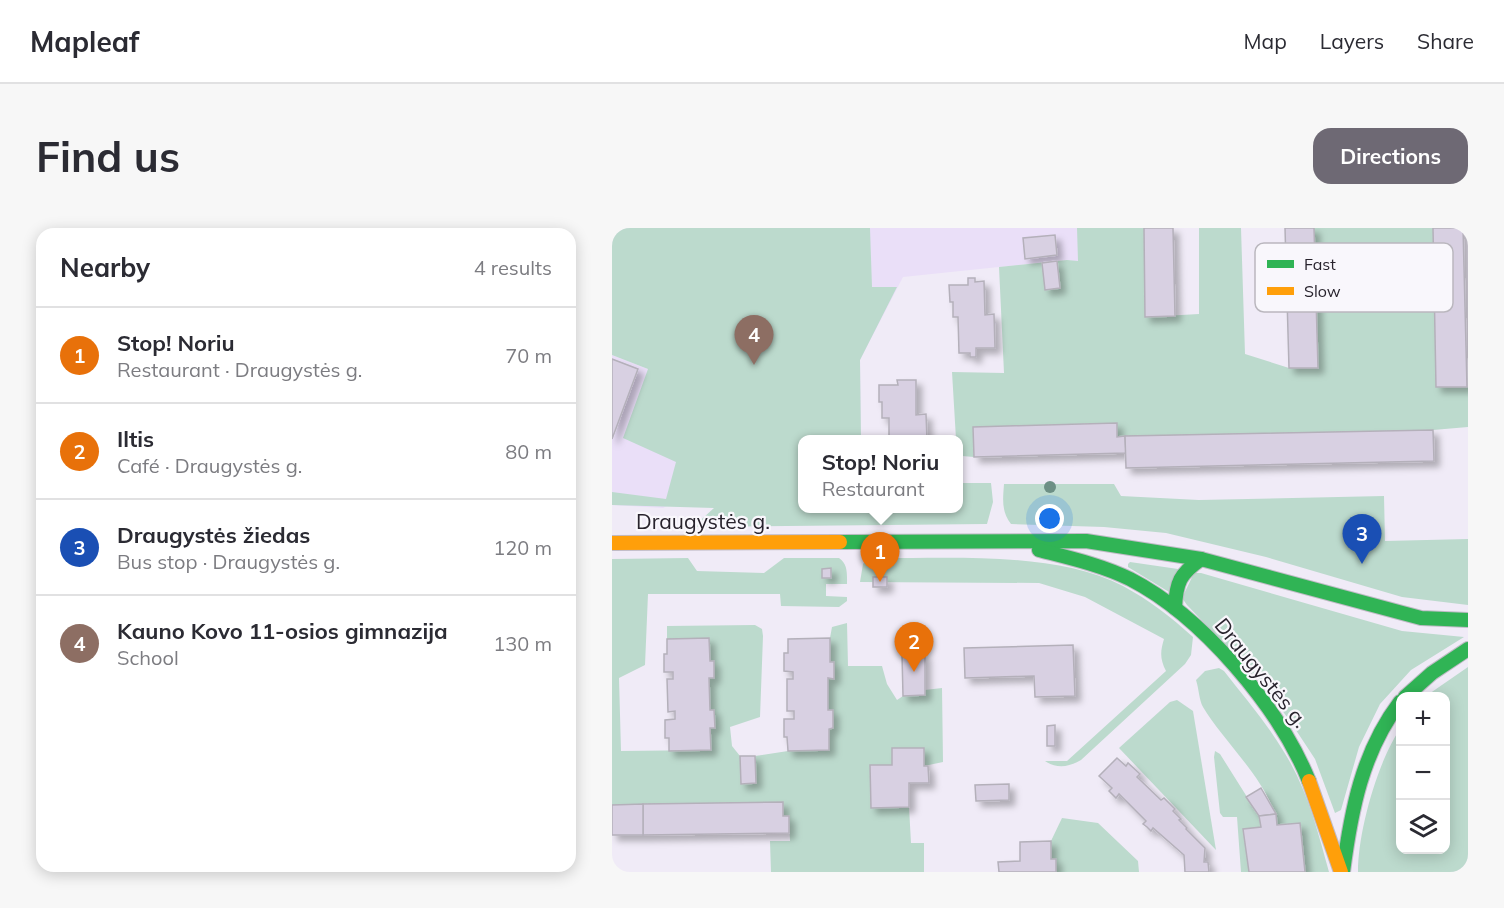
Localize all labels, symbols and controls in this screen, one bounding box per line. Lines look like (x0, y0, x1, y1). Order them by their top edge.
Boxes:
text: Mapleaf (30, 24, 139, 59)
text: Map (1244, 28, 1287, 54)
text: Layers (1320, 28, 1384, 54)
text: Share (1417, 28, 1474, 54)
button: Directions (1313, 128, 1468, 184)
text: Find us (36, 130, 180, 183)
legend (1255, 243, 1453, 312)
text: Nearby (60, 251, 150, 284)
text: Fast (1304, 254, 1336, 274)
text: 4 results (474, 255, 552, 280)
text: Slow (1304, 281, 1341, 301)
pin: 4 (734, 316, 774, 365)
text: Stop! Noriu (117, 329, 235, 357)
text: 1 (74, 343, 86, 368)
text: 70 m (505, 343, 552, 368)
text: Restaurant · Draugystės g. (117, 357, 362, 382)
text: Iltis (117, 425, 154, 453)
popup (798, 435, 963, 513)
text: 2 (74, 439, 86, 464)
text: 80 m (505, 439, 552, 464)
text: Stop! Noriu (822, 448, 939, 476)
text: Café · Draugystės g. (117, 453, 302, 478)
text: Restaurant (822, 476, 924, 501)
your location (1035, 504, 1064, 533)
street label: Draugystės g. (636, 508, 770, 534)
pin: 3 (1342, 514, 1382, 564)
text: Draugystės žiedas (117, 521, 310, 549)
pin: 1 (860, 532, 900, 582)
text: 3 (74, 535, 86, 560)
text: 120 m (493, 535, 552, 560)
text: Bus stop · Draugystės g. (117, 549, 340, 574)
street label: Draugystės g. (1210, 612, 1314, 733)
text: Kauno Kovo 11-osios gimnazija (117, 617, 448, 645)
pin: 2 (894, 622, 934, 672)
text: 4 (74, 631, 86, 656)
text: 130 m (493, 631, 552, 656)
text: School (117, 645, 179, 670)
map controls (1396, 692, 1450, 854)
button: + (1396, 692, 1450, 746)
button: − (1396, 746, 1450, 800)
button: layers (1396, 800, 1450, 854)

